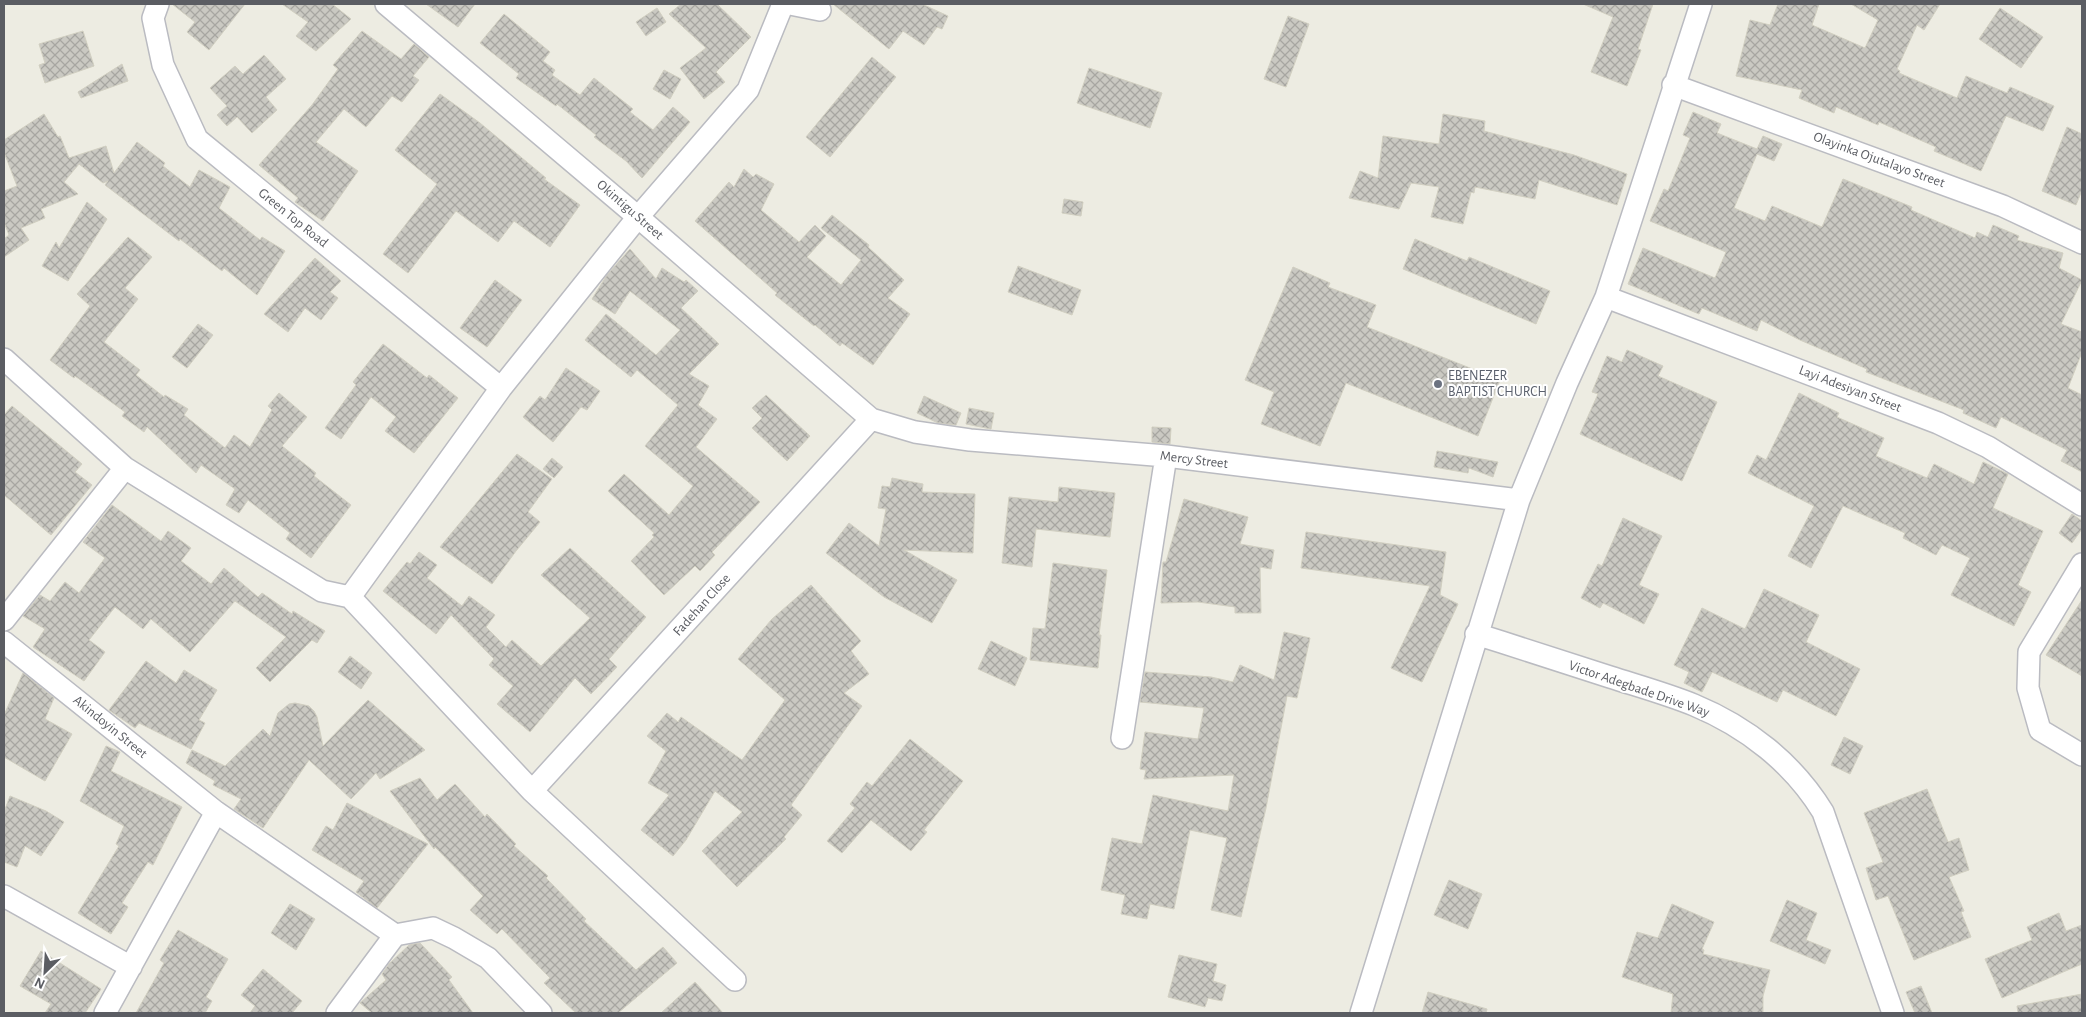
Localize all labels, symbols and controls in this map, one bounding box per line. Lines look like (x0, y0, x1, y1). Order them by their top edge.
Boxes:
street label: Olayinka Ojutalayo Street (1811, 130, 1947, 191)
street label: Okintigu Street (594, 178, 666, 243)
street label: Green Top Road (255, 186, 331, 250)
street label: Layi Adesiyan Street (1797, 363, 1904, 415)
place label: EBENEZER BAPTIST CHURCH (1448, 369, 1547, 399)
marker: EBENEZER BAPTIST CHURCH (1432, 378, 1444, 390)
street label: Mercy Street (1159, 449, 1229, 471)
street label: Fadehan Close (671, 571, 733, 639)
street label: Victor Adegbade Drive Way (1567, 658, 1711, 720)
street label: Akindoyin Street (70, 693, 150, 761)
north arrow (20, 947, 70, 997)
text: N (33, 974, 47, 991)

